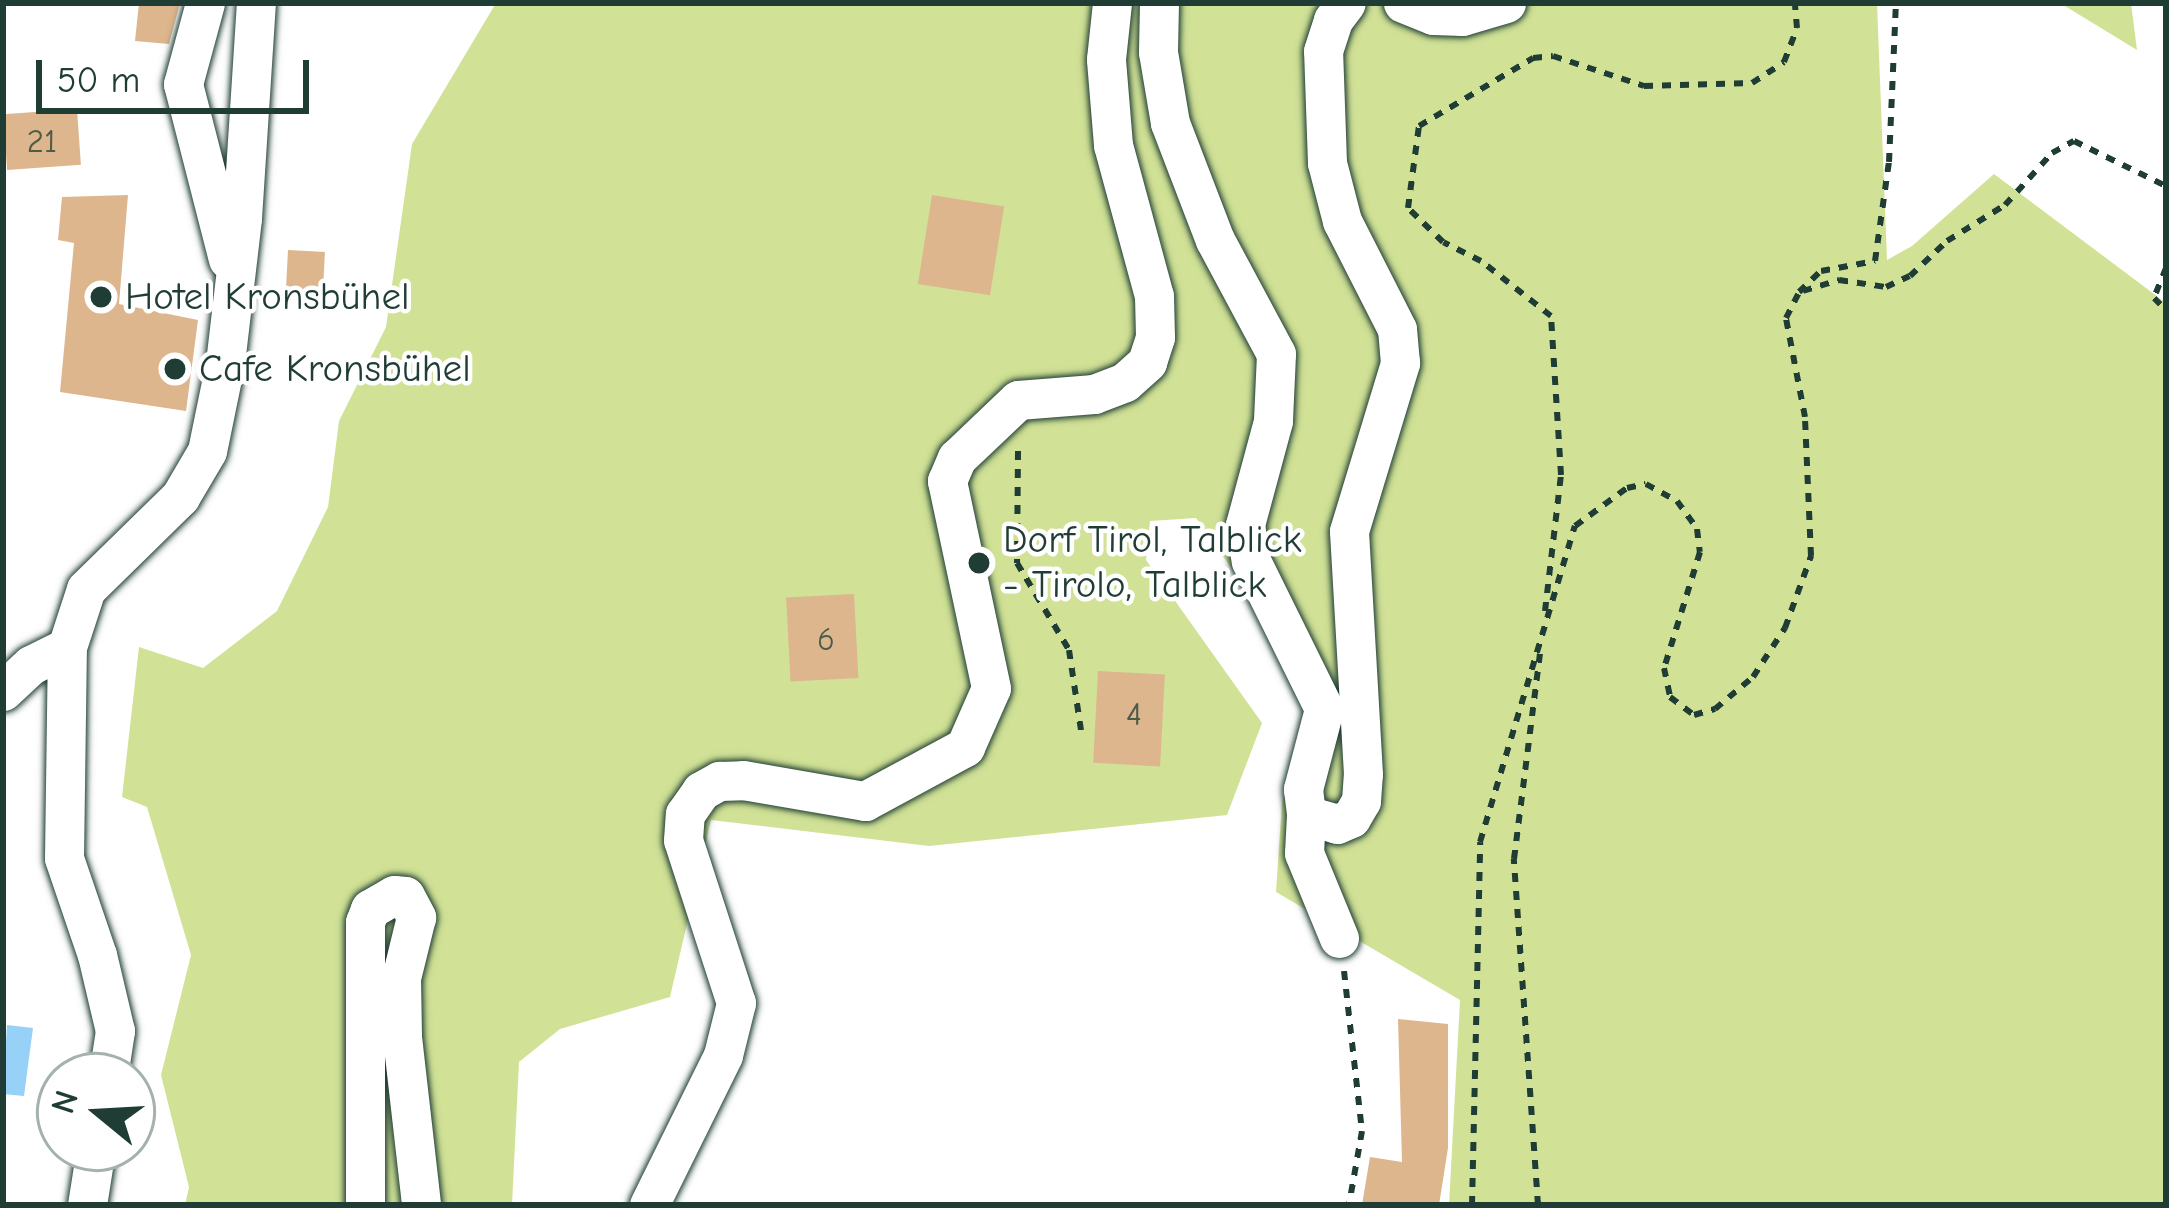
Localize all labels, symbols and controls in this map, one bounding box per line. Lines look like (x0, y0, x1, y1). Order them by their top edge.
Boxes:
scale bar (42, 36, 315, 110)
text: 50 m (57, 60, 140, 101)
house number: 21 (27, 122, 57, 162)
place label: Hotel Kronsbühel (125, 274, 409, 320)
marker: Hotel Kronsbühel (88, 284, 114, 310)
place label: Cafe Kronsbühel (199, 346, 471, 392)
marker: Cafe Kronsbühel (162, 356, 188, 382)
place label: Dorf Tirol, Talblick - Tirolo, Talblick (1003, 518, 1302, 609)
marker: Dorf Tirol, Talblick - Tirolo, Talblick (966, 550, 992, 576)
house number: 6 (817, 620, 835, 660)
house number: 4 (1126, 695, 1142, 735)
north arrow (36, 1052, 156, 1172)
text: N (43, 1086, 86, 1118)

